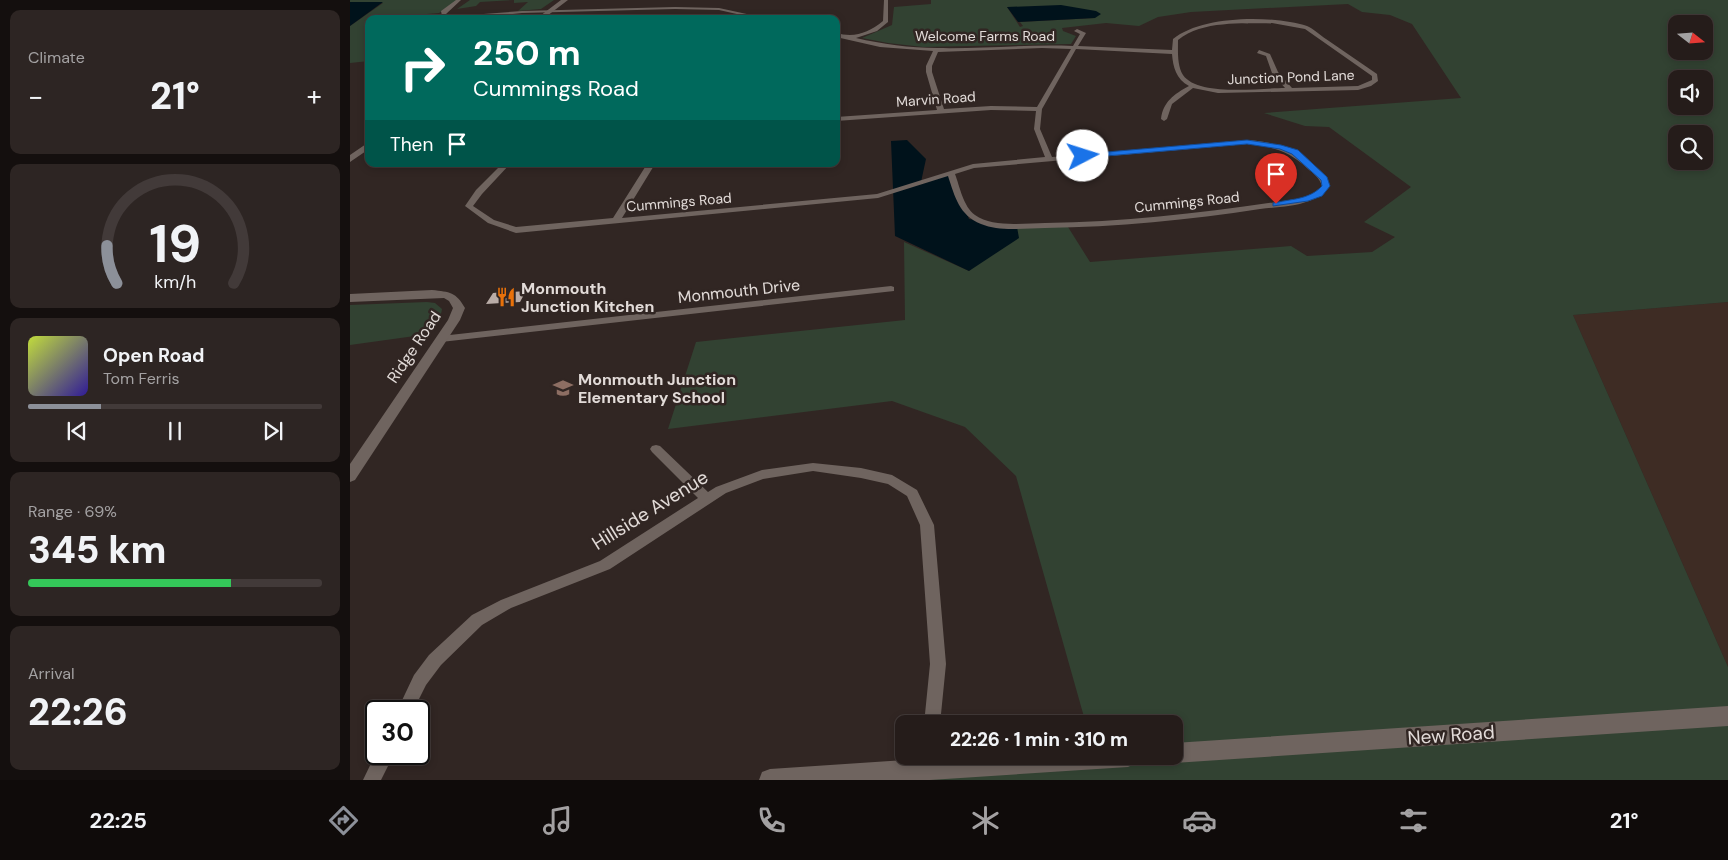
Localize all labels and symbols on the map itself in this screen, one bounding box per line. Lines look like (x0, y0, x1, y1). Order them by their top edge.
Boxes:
north arrow (1668, 15, 1712, 60)
street label: Welcome Farms Road (915, 27, 1055, 45)
street label: Junction Pond Lane (1227, 66, 1355, 88)
street label: Marvin Road (896, 87, 976, 111)
position arrow (1056, 129, 1108, 181)
pin (1255, 153, 1297, 204)
street label: Cummings Road (626, 188, 732, 216)
street label: Cummings Road (1134, 188, 1240, 216)
street label: Monmouth Drive (677, 274, 801, 308)
place label: Monmouth Junction Kitchen (521, 278, 654, 317)
restaurant icon: Monmouth Junction Kitchen (495, 286, 517, 308)
street label: Ridge Road (382, 307, 446, 387)
place label: Monmouth Junction Elementary School (578, 369, 736, 408)
school or university icon: Monmouth Junction Elementary School (552, 377, 574, 399)
street label: Hillside Avenue (587, 464, 713, 556)
speed limit sign: 30 (365, 700, 430, 765)
street label: New Road (1407, 719, 1495, 751)

